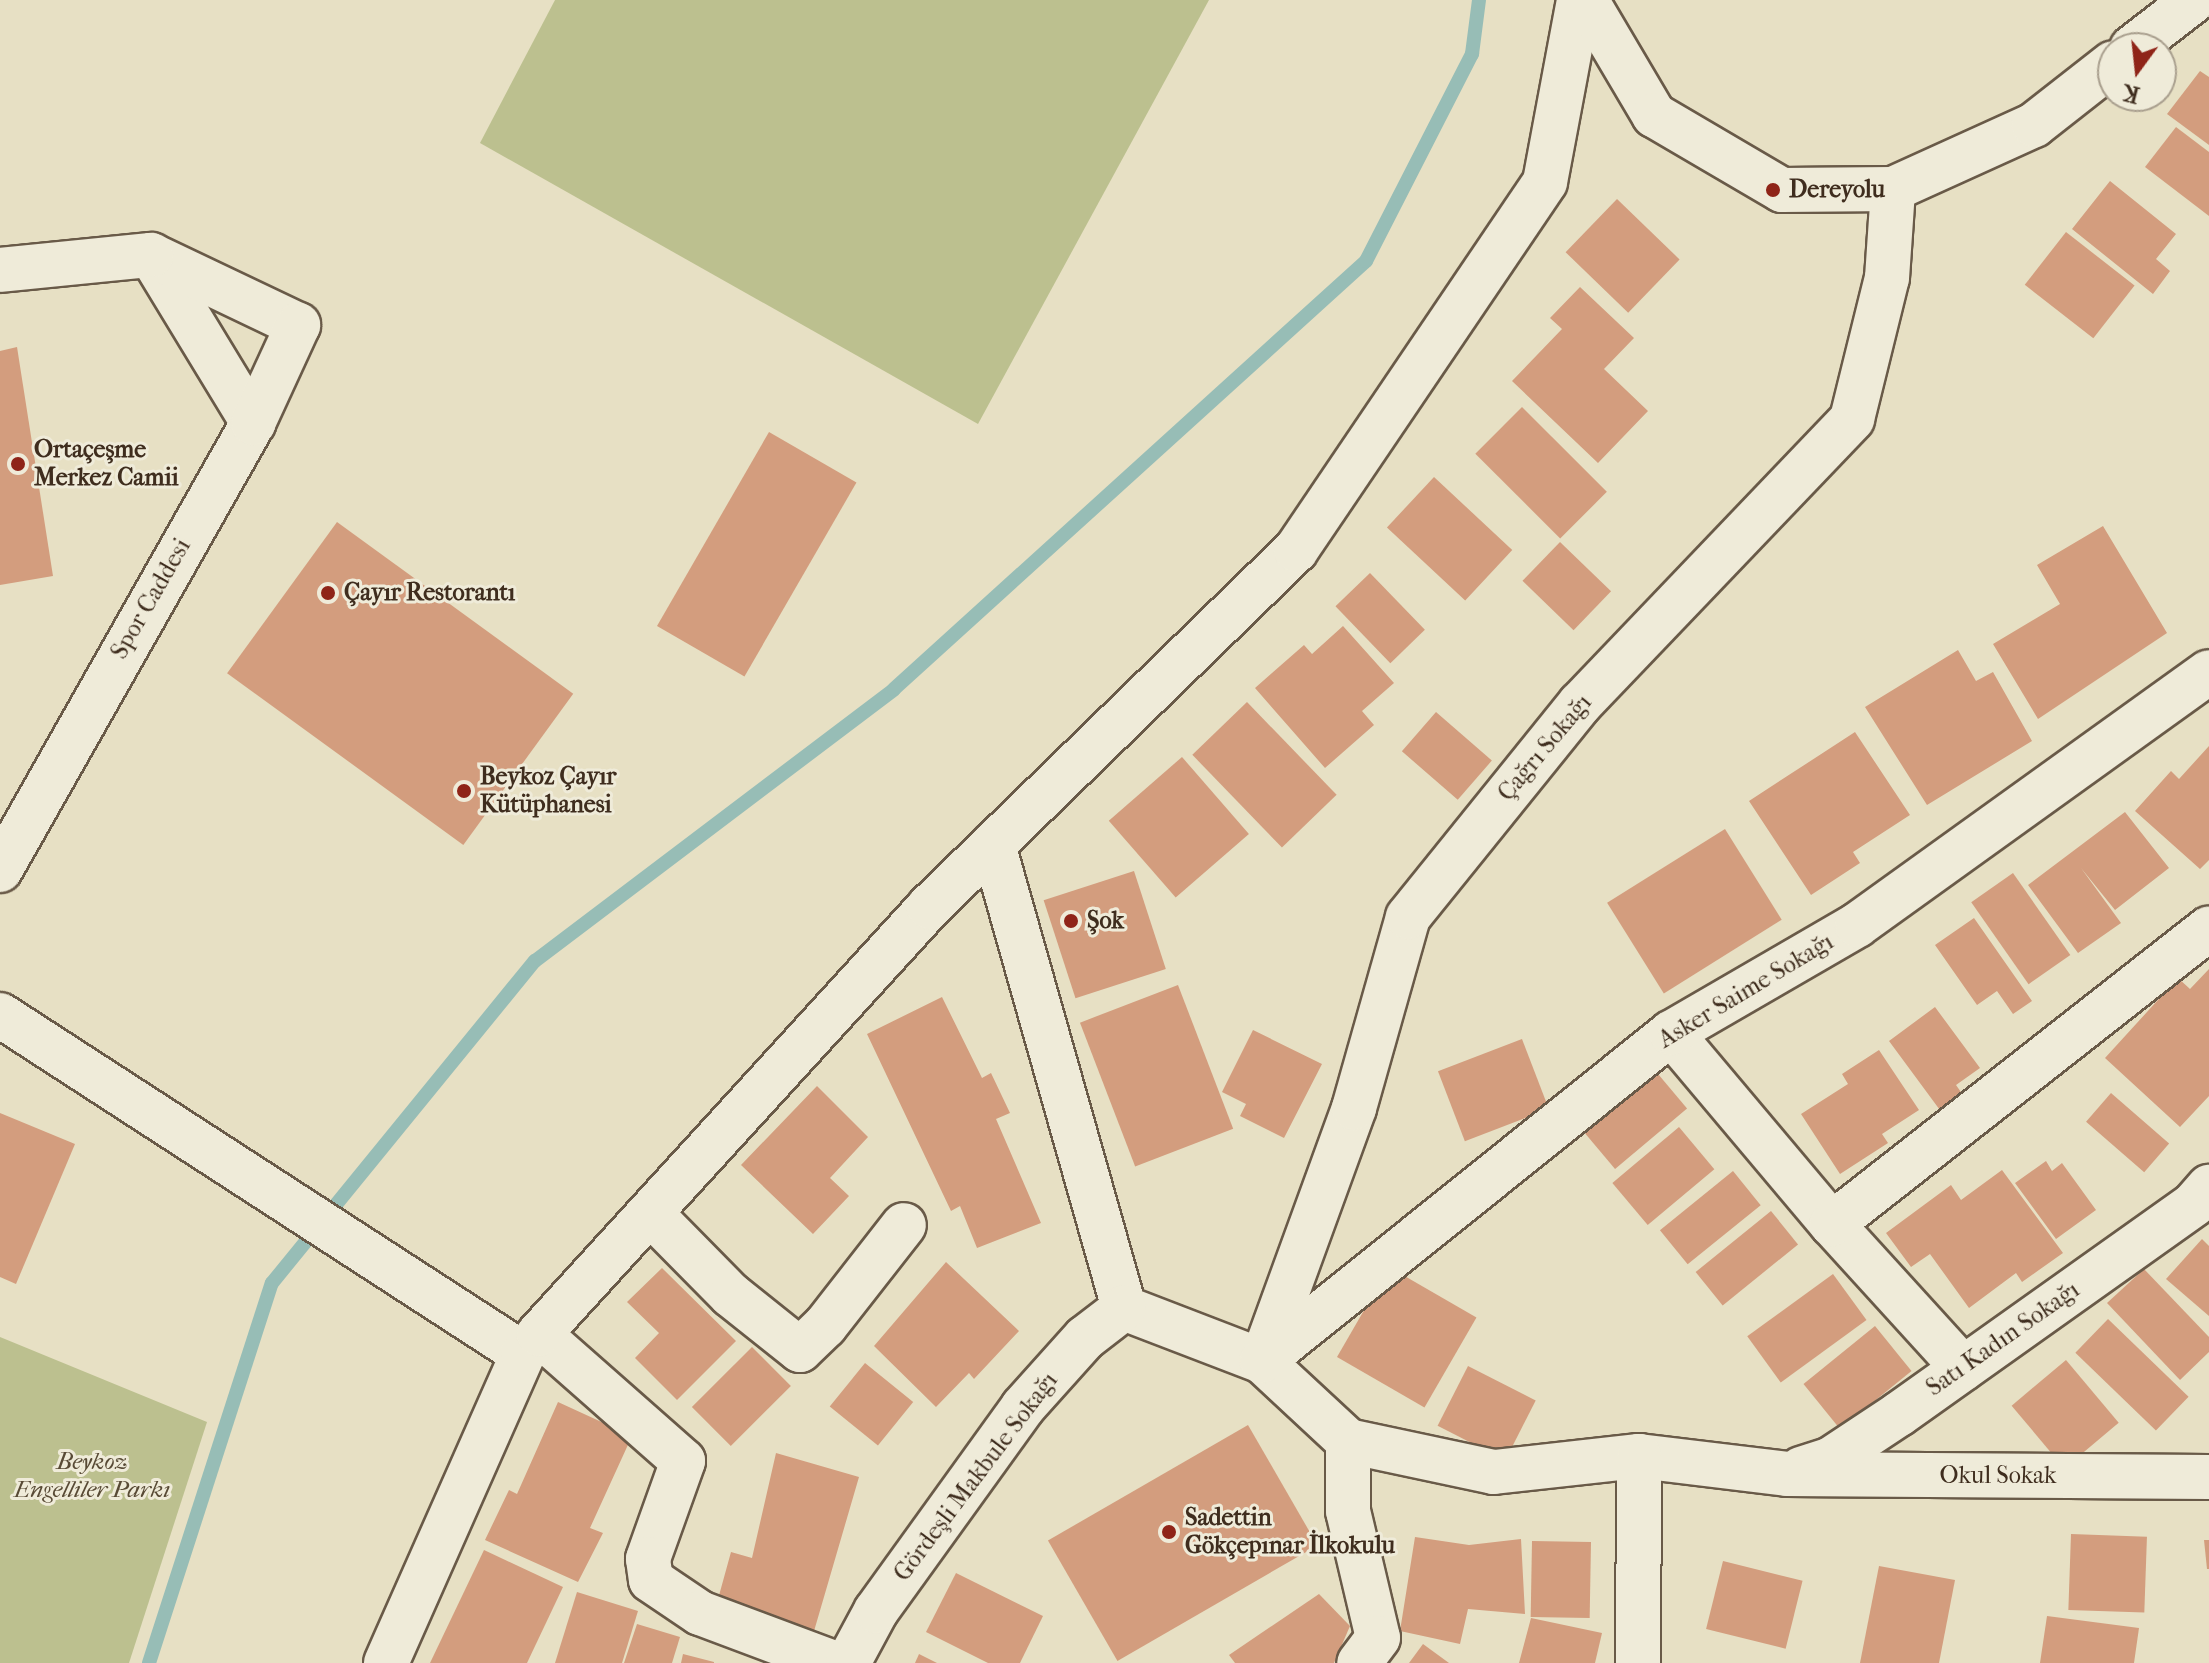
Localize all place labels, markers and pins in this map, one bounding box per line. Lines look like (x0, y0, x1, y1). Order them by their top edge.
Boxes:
place label: Dereyolu (1789, 176, 1885, 204)
marker: Dereyolu (1764, 181, 1782, 199)
place label: Ortaçeşme Merkez Camii (34, 436, 179, 492)
marker: Ortaçeşme Merkez Camii (9, 455, 27, 473)
place label: Çayır Restorantı (344, 579, 515, 607)
marker: Çayır Restorantı (319, 584, 337, 602)
place label: Beykoz Çayır Kütüphanesi (480, 763, 616, 819)
marker: Beykoz Çayır Kütüphanesi (455, 782, 473, 800)
place label: Şok (1087, 907, 1124, 935)
marker: Şok (1062, 912, 1080, 930)
place label: Sadettin Gökçepınar İlkokulu (1185, 1504, 1395, 1560)
marker: Sadettin Gökçepınar İlkokulu (1160, 1523, 1178, 1541)

